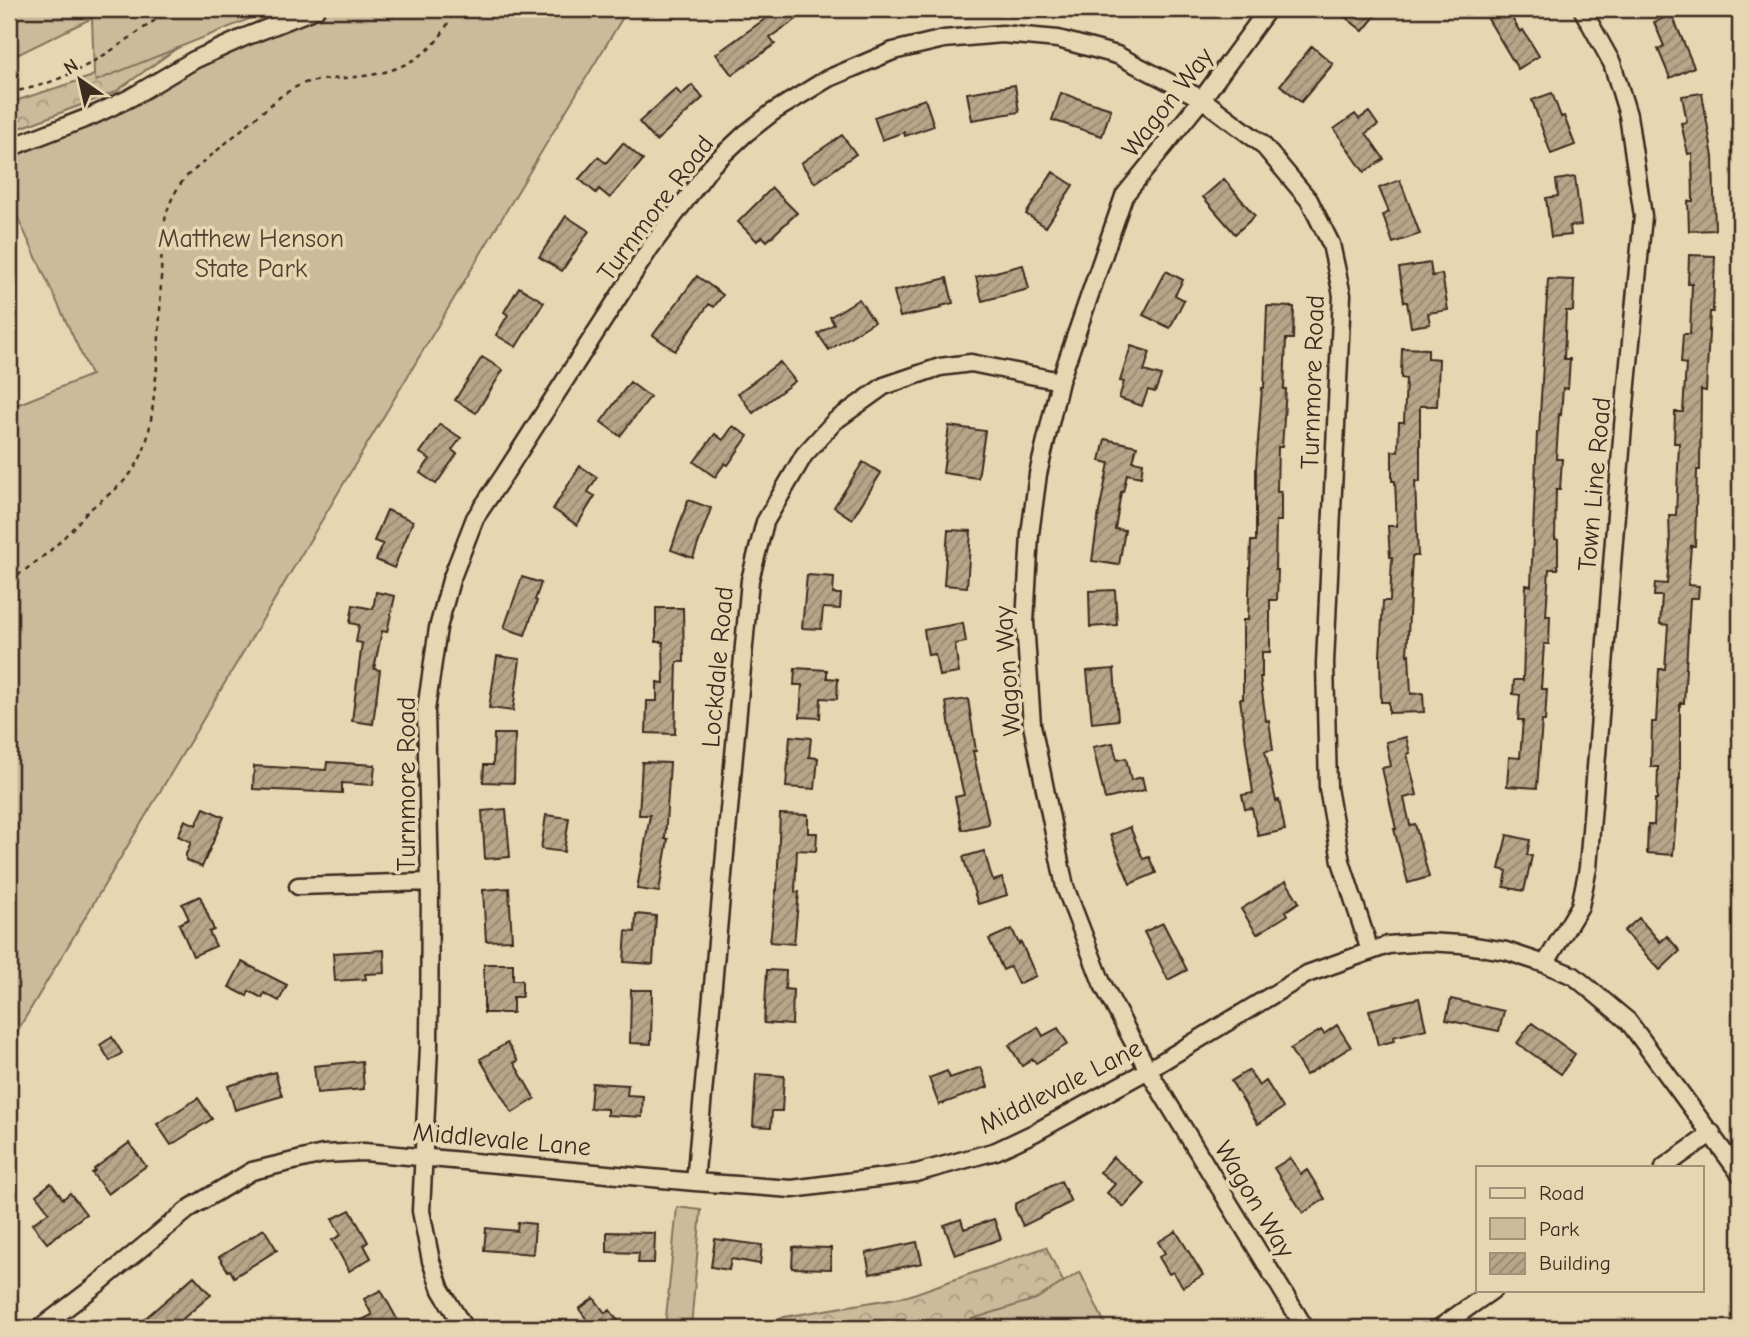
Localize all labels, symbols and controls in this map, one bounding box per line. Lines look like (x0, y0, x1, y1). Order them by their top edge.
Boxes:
street label: Wagon Way (1116, 42, 1220, 163)
north arrow (46, 46, 116, 116)
text: N (60, 54, 82, 79)
street label: Turnmore Road (591, 130, 720, 287)
park label: Matthew Henson State Park (158, 224, 344, 284)
street label: Turnmore Road (1295, 294, 1331, 470)
street label: Town Line Road (1572, 396, 1618, 572)
street label: Lockdale Road (696, 585, 740, 749)
street label: Wagon Way (988, 604, 1028, 737)
street label: Turnmore Road (392, 697, 422, 871)
street label: Middlevale Lane (974, 1033, 1147, 1141)
street label: Middlevale Lane (412, 1117, 592, 1163)
street label: Wagon Way (1208, 1136, 1301, 1264)
legend (1476, 1166, 1704, 1292)
text: Road (1539, 1181, 1584, 1205)
text: Park (1539, 1217, 1579, 1241)
text: Building (1539, 1251, 1611, 1275)

